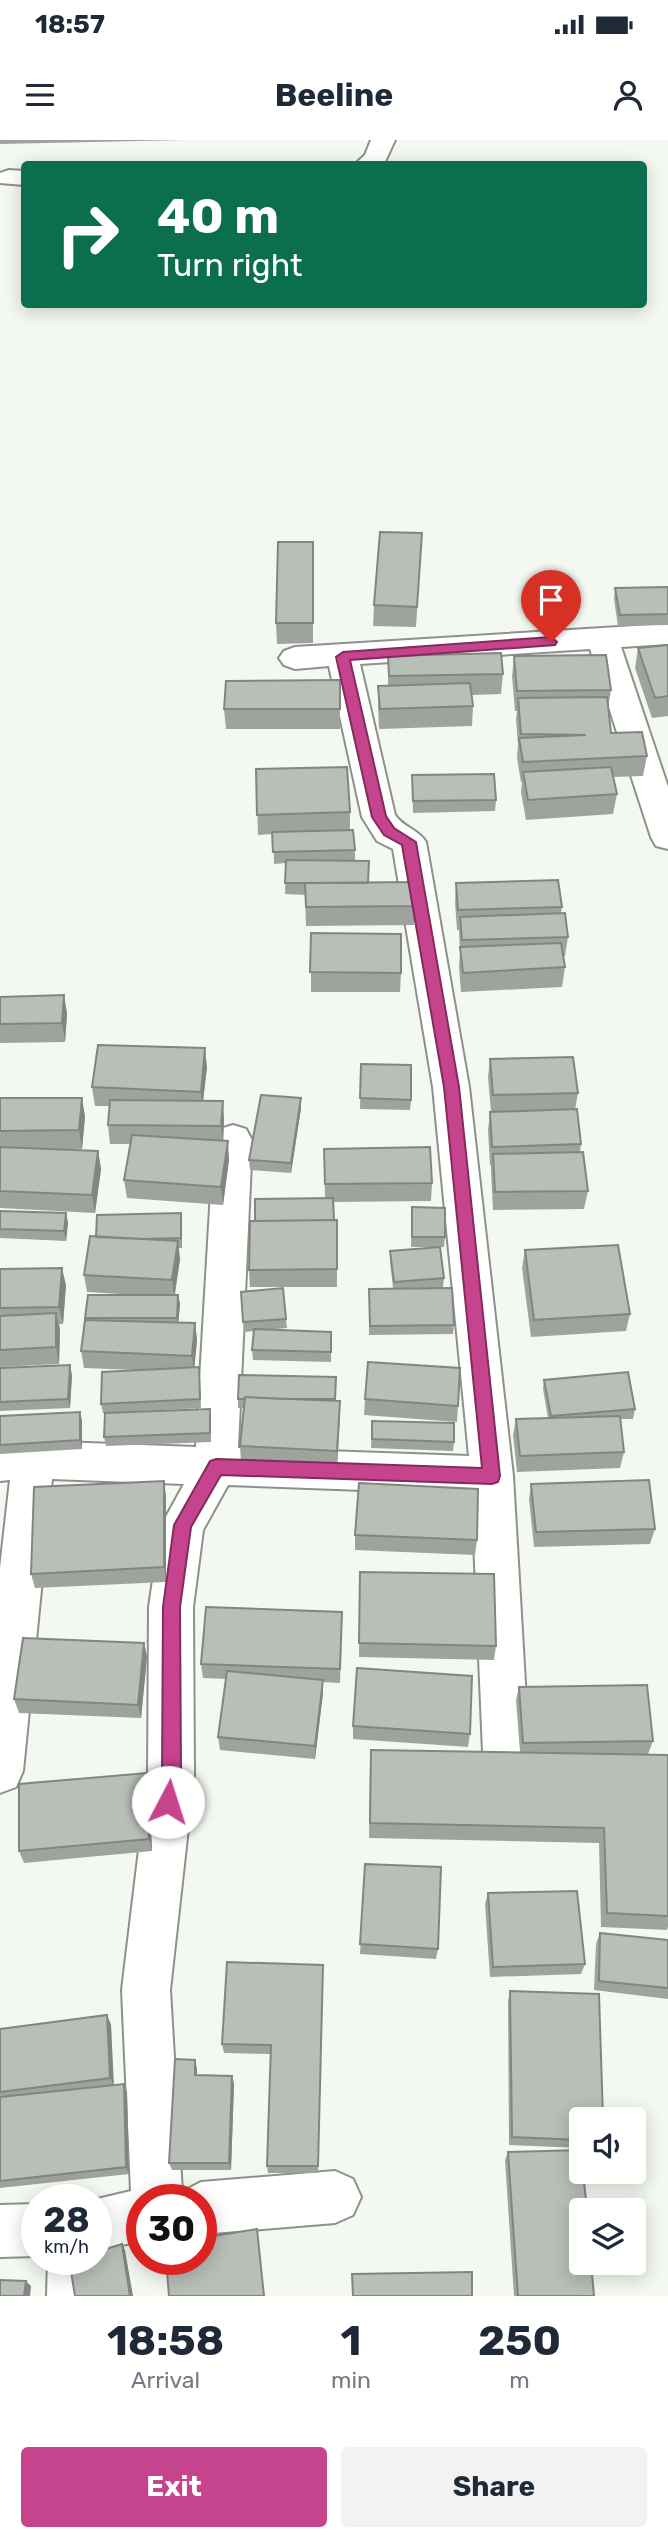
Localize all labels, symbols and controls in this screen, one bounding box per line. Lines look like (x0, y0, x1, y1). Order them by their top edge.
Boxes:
text: 18:57 (35, 9, 105, 40)
icon: menu (21, 76, 59, 114)
text: Beeline (275, 76, 393, 114)
icon: person (609, 76, 647, 114)
text: 40 m (157, 187, 279, 245)
icon: right (42, 189, 133, 280)
text: Turn right (157, 246, 302, 284)
pin (521, 570, 581, 642)
icon: arrive (532, 581, 570, 619)
position arrow (131, 1765, 205, 1839)
map controls (569, 2107, 646, 2275)
button: sound (569, 2107, 646, 2184)
speed limit sign: 30 (126, 2184, 217, 2275)
button: layers (569, 2198, 646, 2275)
text: 28 (43, 2199, 90, 2241)
text: km/h (44, 2236, 89, 2258)
text: 18:58 (107, 2316, 224, 2366)
text: 1 (341, 2316, 361, 2366)
text: 250 (478, 2316, 561, 2366)
text: Arrival (131, 2366, 200, 2394)
text: min (331, 2366, 371, 2394)
text: m (509, 2366, 530, 2394)
button: Exit (21, 2447, 327, 2527)
button: Share (341, 2447, 647, 2527)

